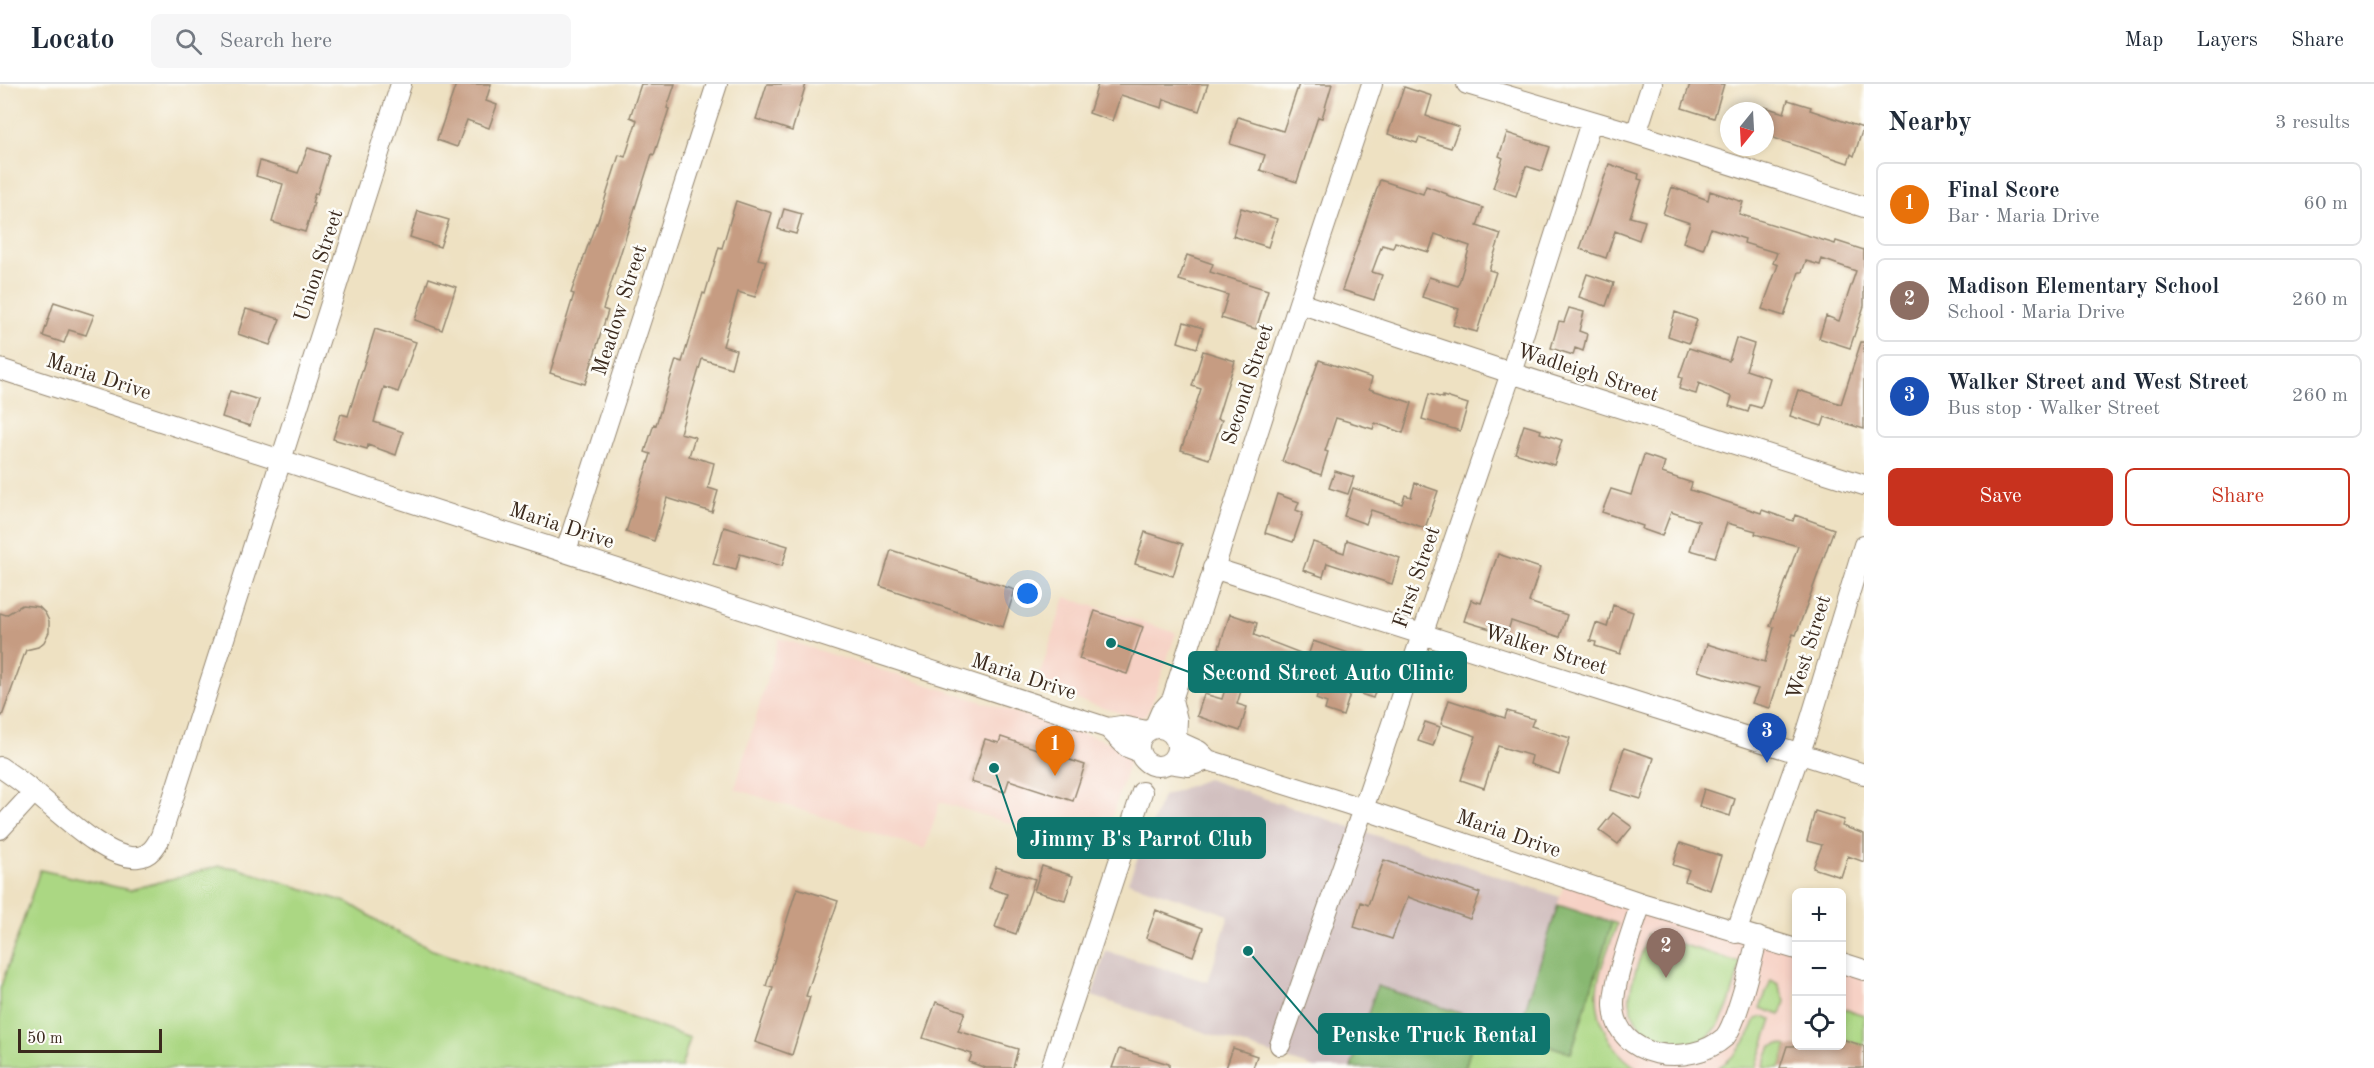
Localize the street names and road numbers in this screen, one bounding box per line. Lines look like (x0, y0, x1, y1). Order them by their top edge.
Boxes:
street label: Union Street (291, 207, 347, 324)
street label: Meadow Street (589, 242, 652, 379)
street label: Second Street (1219, 321, 1278, 448)
street label: Wadleigh Street (1514, 341, 1661, 406)
street label: Maria Drive (43, 351, 154, 404)
street label: Maria Drive (506, 500, 617, 553)
street label: First Street (1390, 524, 1445, 631)
street label: West Street (1784, 593, 1835, 702)
street label: Walker Street (1482, 622, 1610, 679)
street label: Maria Drive (968, 651, 1079, 704)
street label: Maria Drive (1454, 807, 1563, 862)

